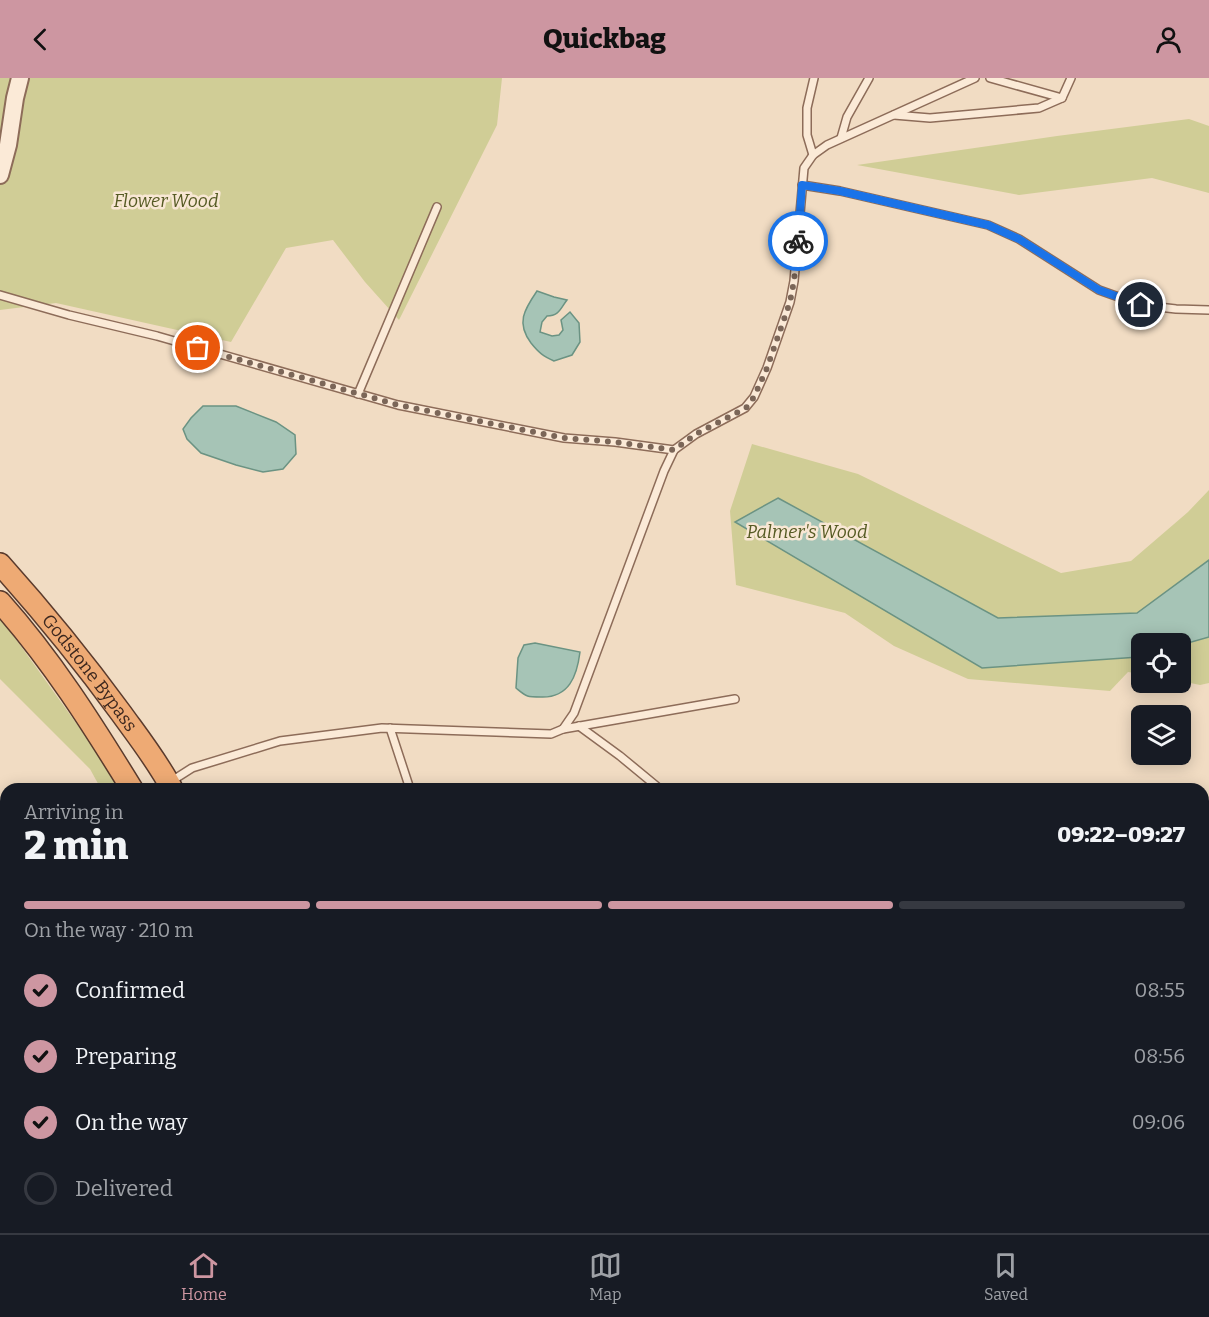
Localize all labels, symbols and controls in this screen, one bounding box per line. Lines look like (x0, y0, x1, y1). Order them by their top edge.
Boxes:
icon: back (24, 23, 57, 56)
text: Quickbag (543, 23, 666, 55)
icon: person (1152, 23, 1185, 56)
park label: Flower Wood (113, 190, 219, 212)
courier (768, 211, 828, 271)
icon: bike (782, 225, 815, 258)
pin (1115, 279, 1166, 330)
icon: home (1124, 288, 1157, 321)
pin (172, 322, 223, 373)
icon: bag (181, 331, 214, 364)
park label: Palmer's Wood (746, 521, 868, 543)
street label: Godstone Bypass (37, 610, 142, 736)
map controls (1131, 633, 1191, 765)
button: locate (1131, 633, 1191, 693)
button: layers (1131, 705, 1191, 765)
text: Arriving in (24, 800, 123, 824)
text: 09:22–09:27 (1057, 821, 1185, 848)
text: 2 min (24, 823, 128, 869)
text: On the way · 210 m (24, 918, 193, 942)
icon: check (24, 974, 57, 1007)
text: Confirmed (75, 977, 185, 1004)
text: 08:55 (1135, 978, 1185, 1002)
icon: check (24, 1040, 57, 1073)
text: Preparing (75, 1043, 177, 1070)
text: 08:56 (1134, 1044, 1185, 1068)
icon: check (24, 1106, 57, 1139)
text: On the way (75, 1109, 187, 1136)
text: 09:06 (1132, 1110, 1185, 1134)
text: Delivered (75, 1175, 173, 1202)
tab: Home (181, 1249, 227, 1304)
tab: Map (589, 1249, 622, 1304)
tab: Saved (984, 1249, 1028, 1304)

